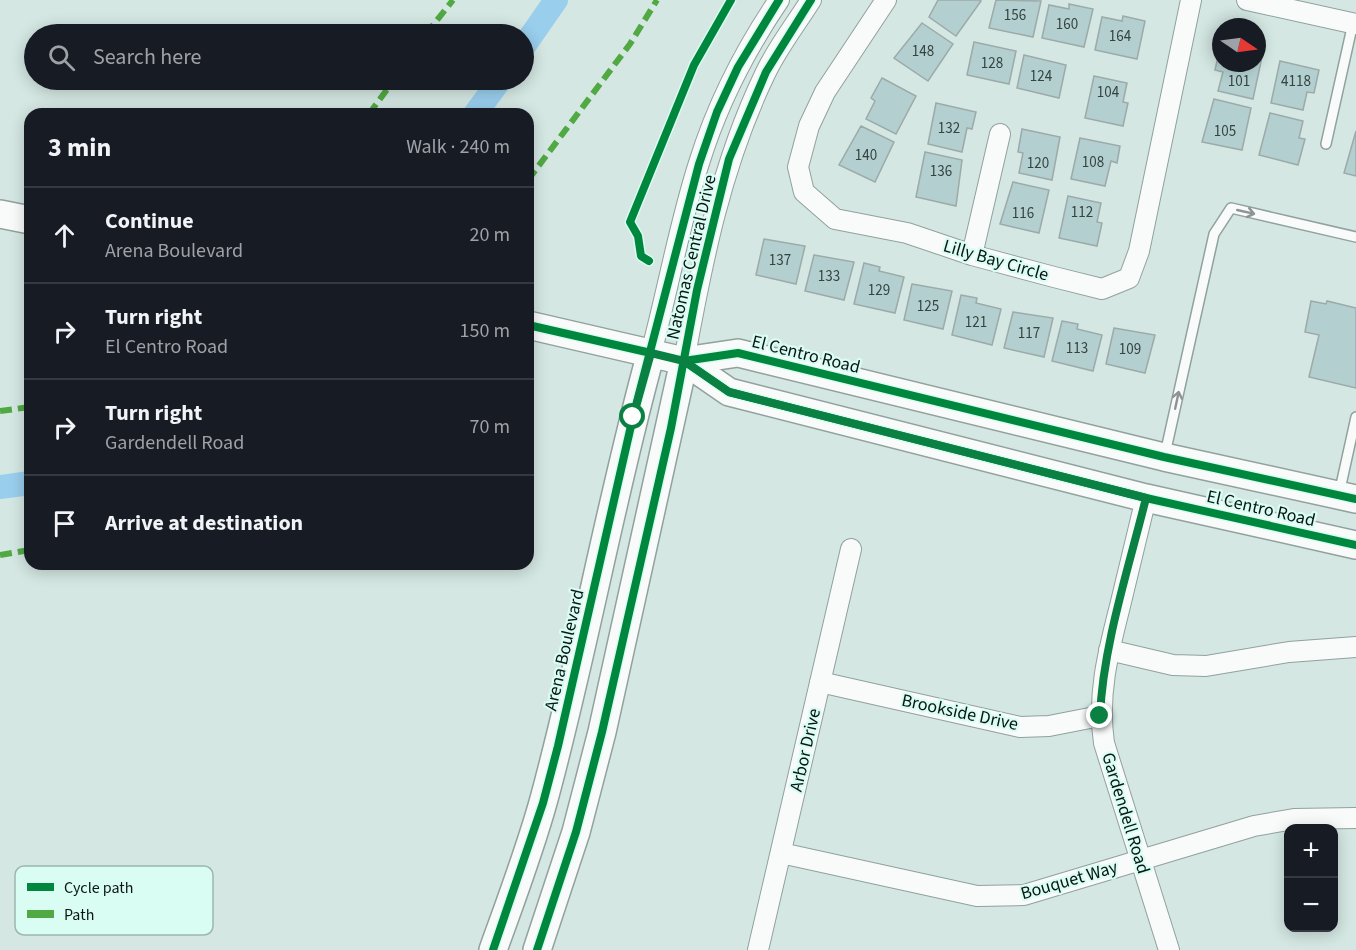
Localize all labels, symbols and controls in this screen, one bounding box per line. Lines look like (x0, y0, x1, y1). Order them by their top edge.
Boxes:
house number: 156 (1004, 5, 1026, 26)
house number: 160 (1056, 14, 1078, 35)
north arrow (1212, 18, 1266, 72)
search box (24, 24, 534, 90)
house number: 164 (1109, 26, 1132, 47)
icon: search (45, 41, 78, 74)
text: Search here (93, 41, 201, 73)
house number: 148 (912, 41, 934, 62)
house number: 128 (981, 53, 1003, 74)
house number: 124 (1030, 66, 1053, 87)
house number: 101 (1228, 71, 1250, 92)
house number: 4118 (1281, 71, 1311, 92)
house number: 104 (1097, 82, 1120, 103)
house number: 132 (938, 118, 960, 139)
house number: 105 (1214, 121, 1236, 142)
text: 3 min (48, 129, 111, 166)
text: Walk · 240 m (406, 133, 510, 161)
house number: 140 (855, 145, 877, 166)
house number: 108 (1082, 152, 1104, 173)
house number: 120 (1027, 153, 1049, 174)
house number: 136 (930, 161, 952, 182)
street label: Natomas Central Drive (660, 172, 723, 342)
house number: 112 (1071, 202, 1093, 223)
house number: 116 (1012, 203, 1034, 224)
text: Continue (105, 205, 194, 237)
one-way arrow (1236, 206, 1255, 218)
icon: ahead (48, 219, 81, 252)
text: 20 m (470, 221, 510, 249)
street label: Lilly Bay Circle (940, 234, 1052, 287)
text: Arena Boulevard (105, 237, 243, 265)
house number: 137 (769, 250, 791, 271)
house number: 133 (818, 266, 840, 287)
house number: 129 (868, 280, 890, 301)
house number: 125 (917, 296, 939, 317)
text: Turn right (105, 301, 202, 333)
house number: 121 (965, 312, 987, 333)
icon: right (48, 315, 81, 348)
text: 150 m (460, 317, 510, 345)
house number: 117 (1018, 323, 1040, 344)
street label: El Centro Road (749, 329, 863, 380)
text: El Centro Road (105, 333, 228, 361)
house number: 113 (1066, 338, 1088, 359)
house number: 109 (1119, 339, 1141, 360)
one-way arrow (1172, 390, 1183, 410)
text: Turn right (105, 397, 202, 429)
route start (619, 403, 645, 429)
icon: right (48, 411, 81, 444)
text: 70 m (470, 413, 510, 441)
text: Gardendell Road (105, 429, 244, 457)
street label: El Centro Road (1204, 484, 1318, 533)
icon: arrive (48, 507, 81, 540)
text: Arrive at destination (105, 507, 303, 539)
street label: Arena Boulevard (538, 587, 591, 713)
street label: Brookside Drive (899, 688, 1021, 737)
route end (1086, 702, 1112, 728)
street label: Arbor Drive (784, 706, 827, 794)
street label: Gardendell Road (1095, 750, 1156, 877)
map controls (1284, 824, 1338, 932)
button: + (1284, 824, 1338, 878)
street label: Bouquet Way (1018, 855, 1121, 906)
legend (15, 866, 213, 935)
text: Cycle path (64, 877, 133, 899)
button: − (1284, 878, 1338, 932)
text: Path (64, 904, 94, 926)

